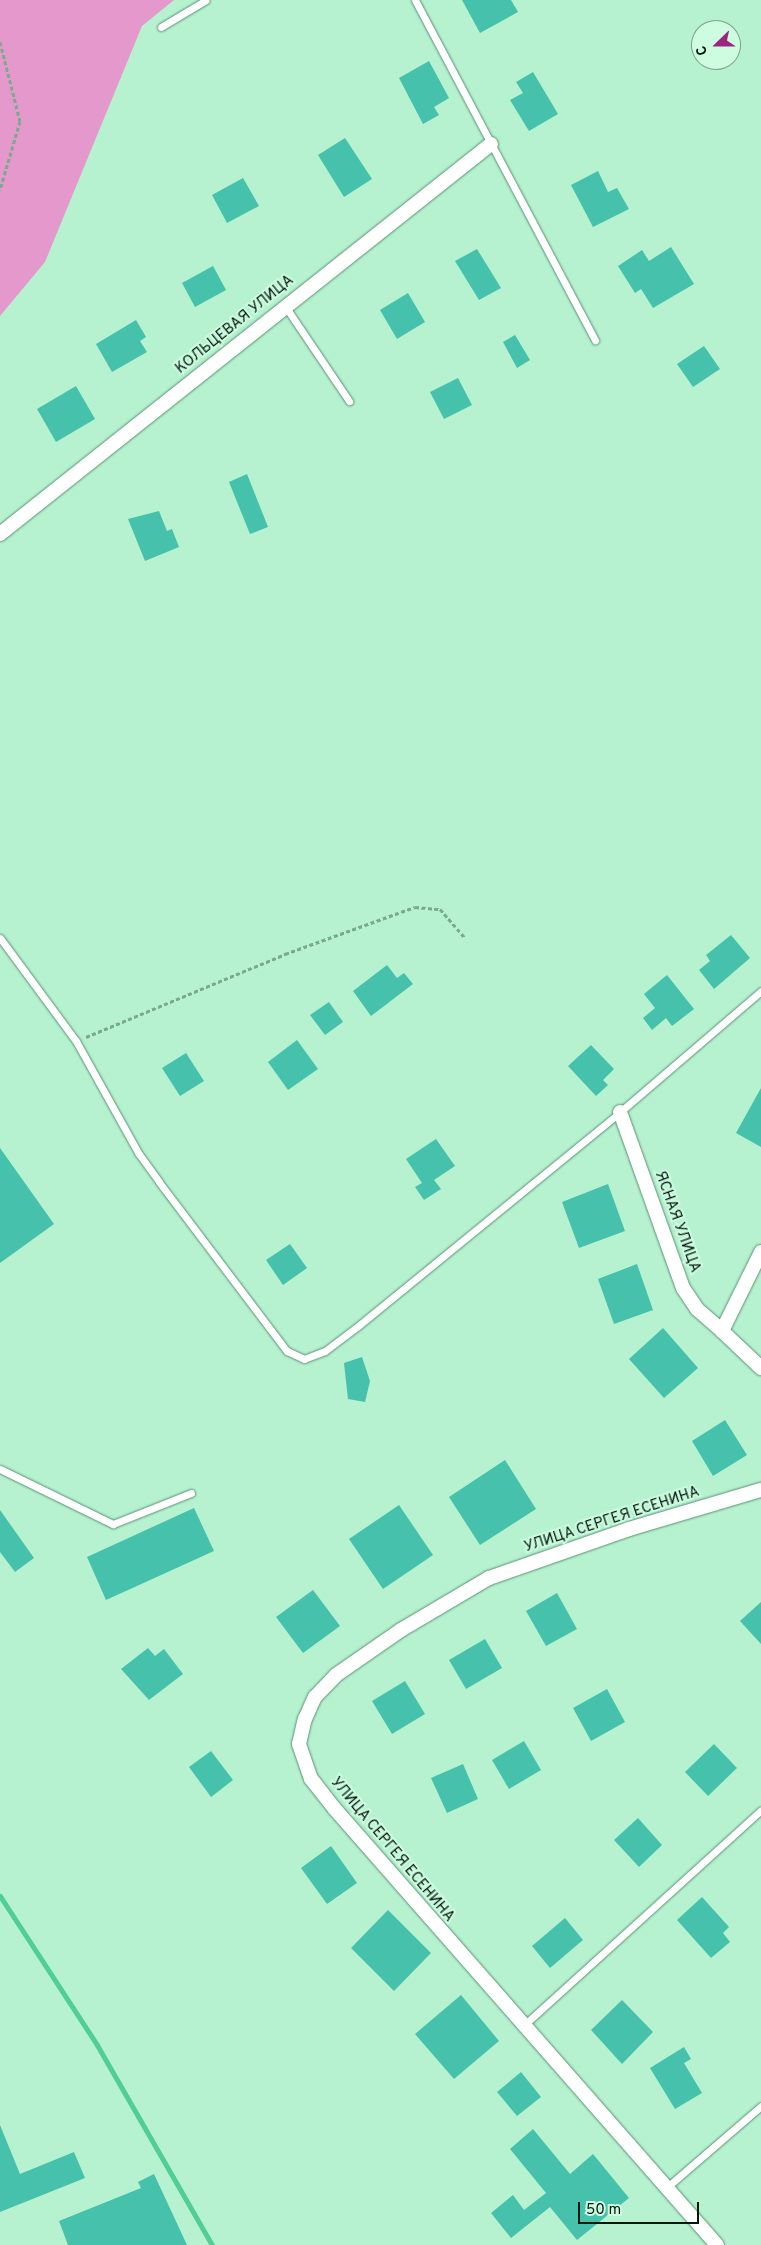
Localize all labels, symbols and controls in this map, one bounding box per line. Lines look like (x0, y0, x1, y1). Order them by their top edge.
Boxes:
north arrow (691, 20, 741, 70)
text: С (693, 43, 712, 58)
street label: КОЛЬЦЕВАЯ УЛИЦА (172, 272, 298, 378)
street label: ЯСНАЯ УЛИЦА (650, 1169, 704, 1275)
street label: УЛИЦА СЕРГЕЯ ЕСЕНИНА (522, 1483, 702, 1557)
street label: УЛИЦА СЕРГЕЯ ЕСЕНИНА (326, 1774, 458, 1926)
scale bar (581, 2192, 702, 2224)
text: 50 m (586, 2201, 621, 2220)

